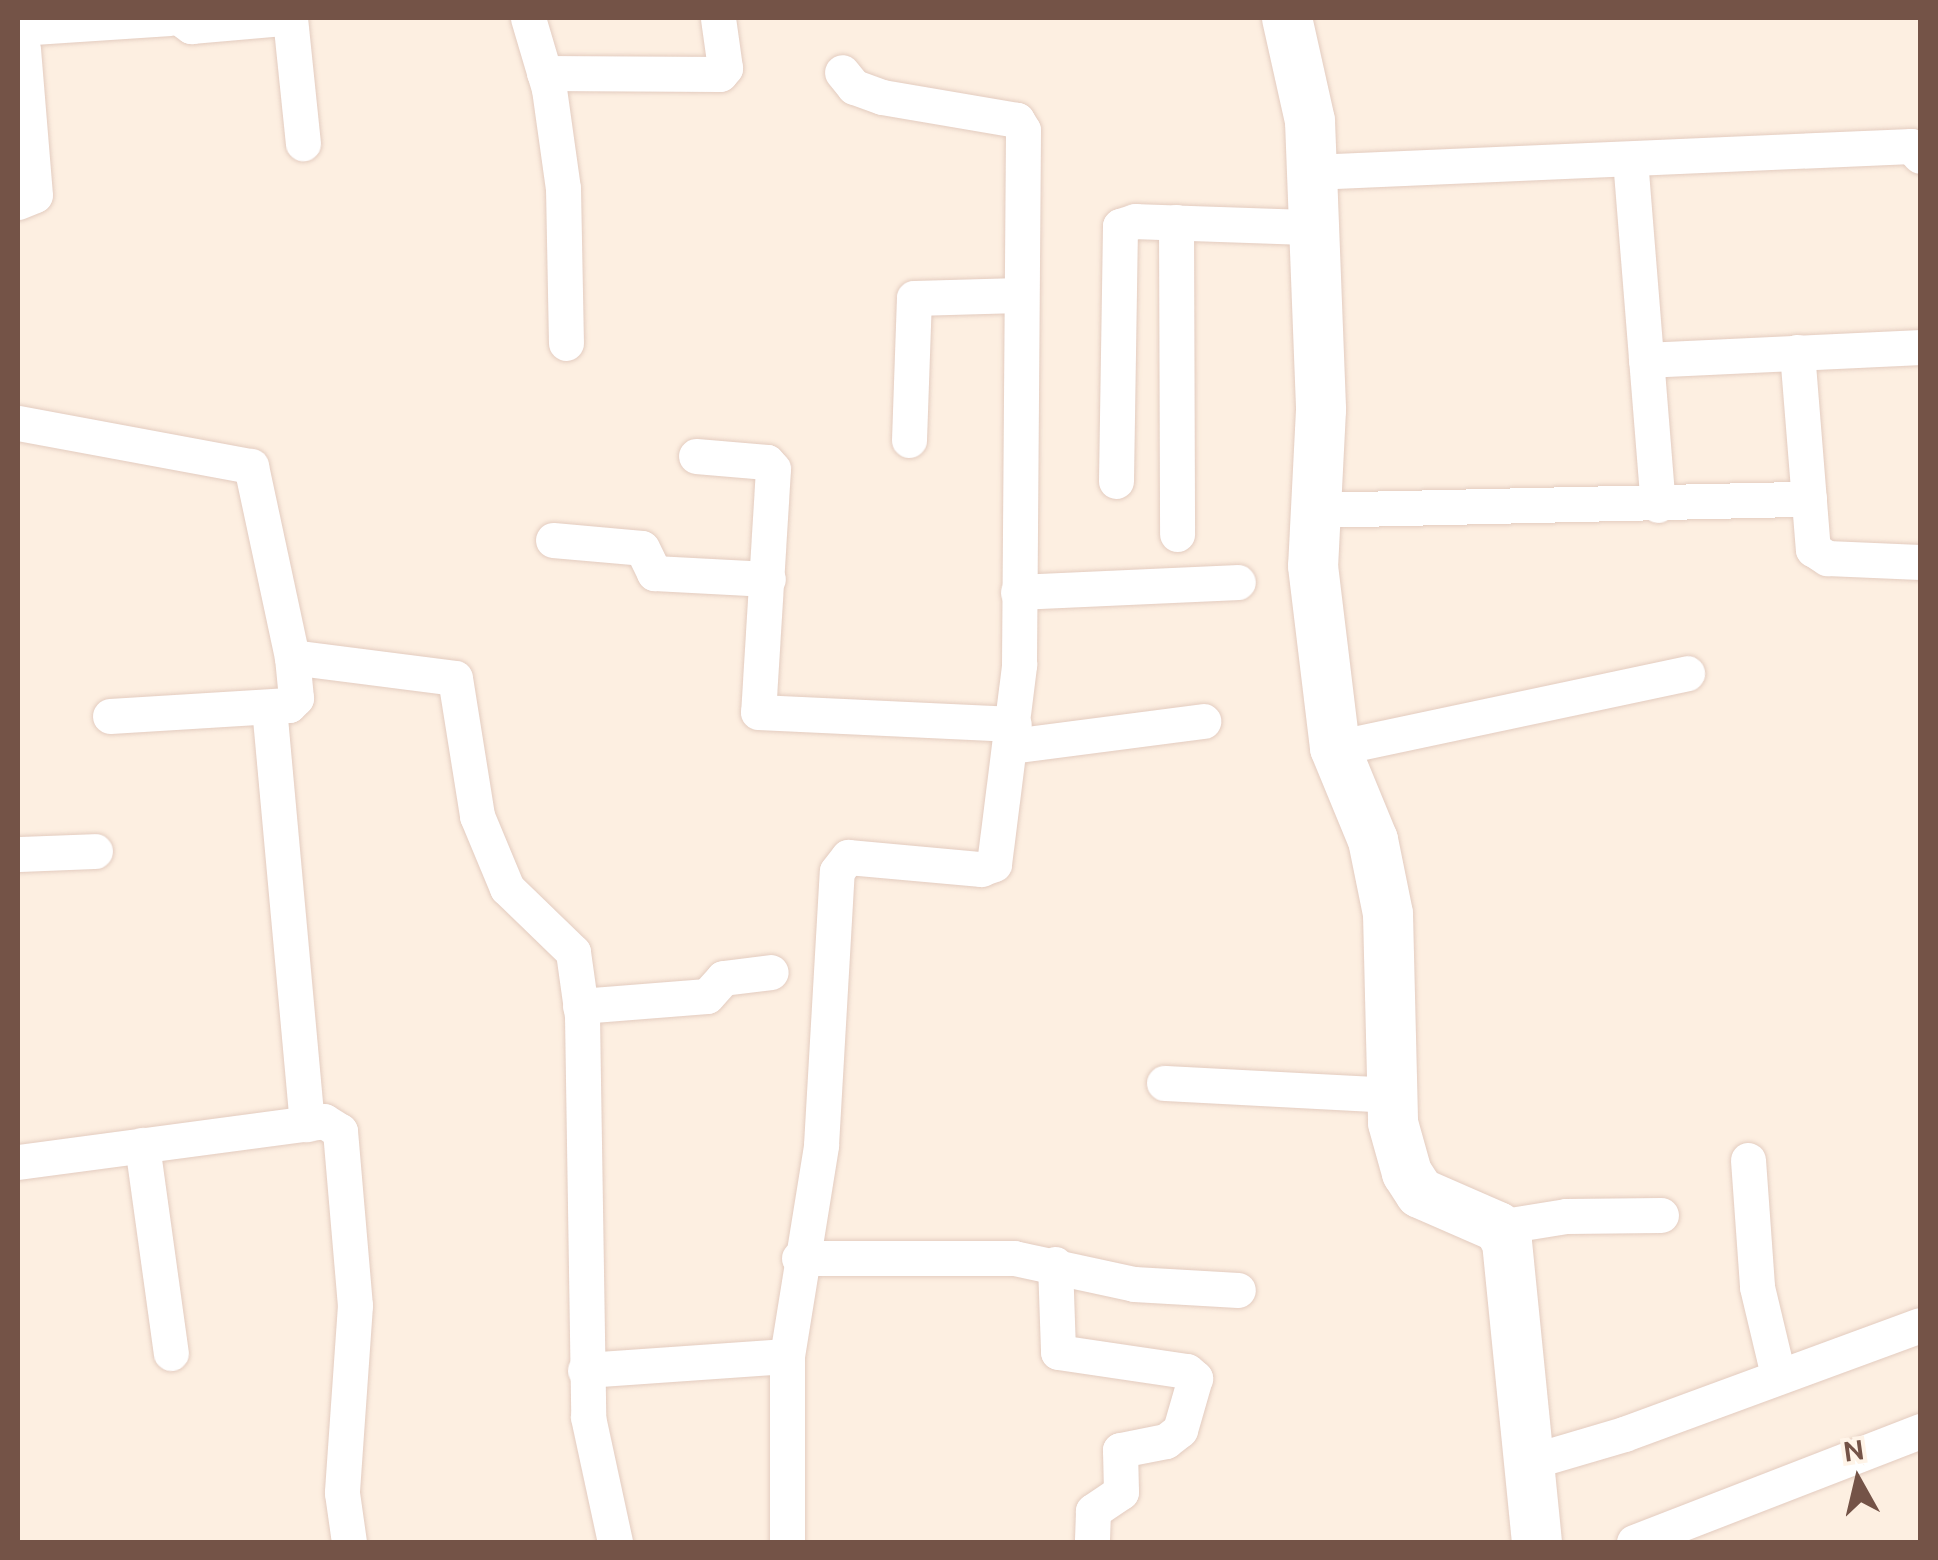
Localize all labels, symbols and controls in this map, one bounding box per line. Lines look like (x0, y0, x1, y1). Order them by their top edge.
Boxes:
north arrow (1808, 1430, 1908, 1530)
text: N (1841, 1433, 1866, 1467)

